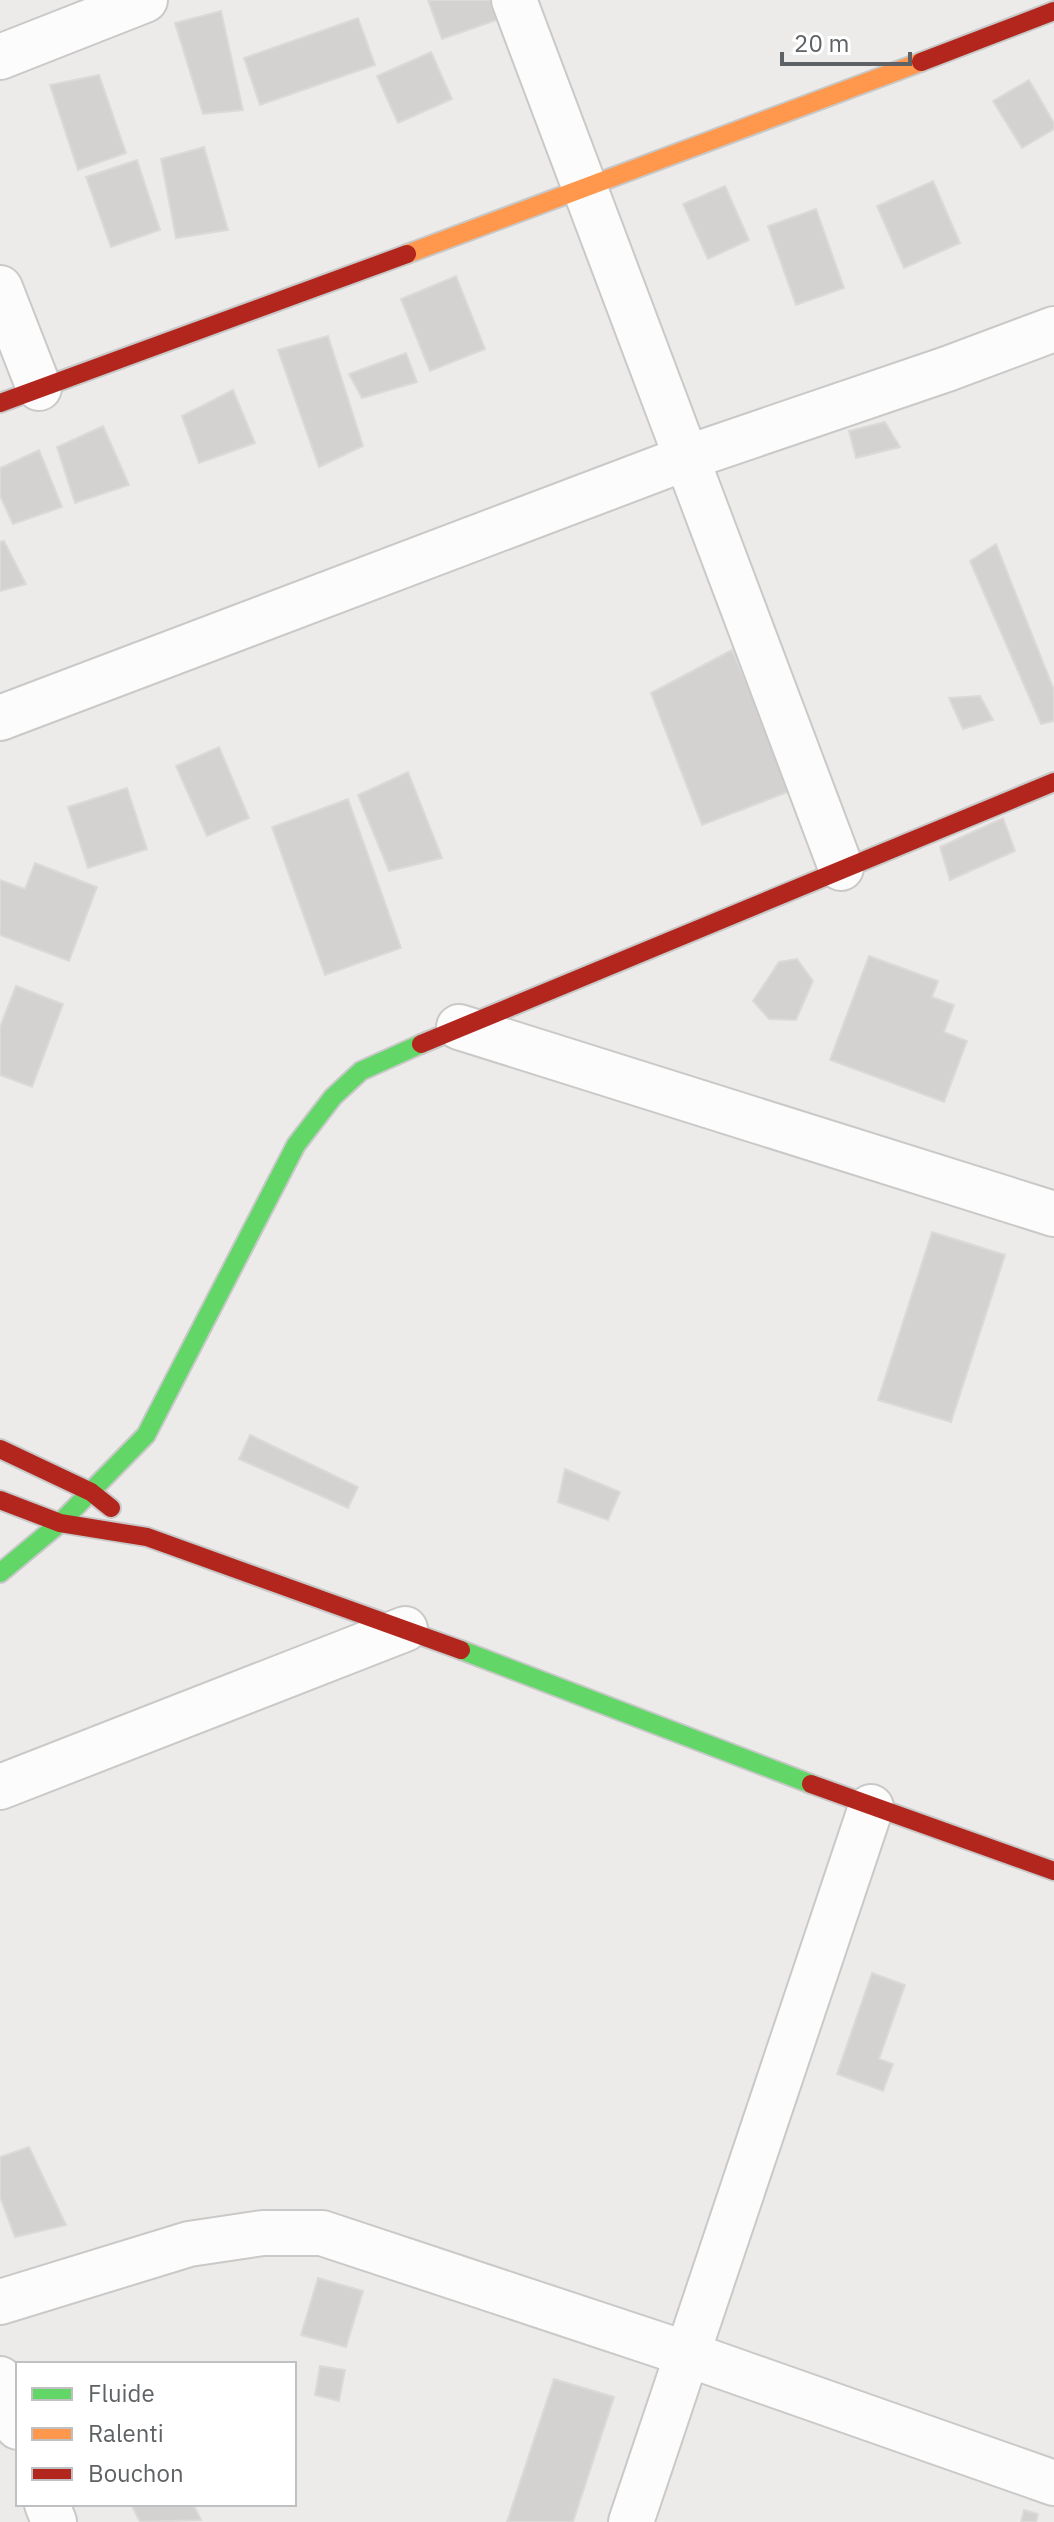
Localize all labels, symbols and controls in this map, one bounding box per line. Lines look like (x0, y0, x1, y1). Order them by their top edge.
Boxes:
scale bar (782, 16, 910, 66)
text: 20 m (794, 27, 849, 59)
legend (16, 2362, 296, 2506)
text: Fluide (88, 2377, 155, 2409)
text: Ralenti (88, 2417, 164, 2449)
text: Bouchon (88, 2457, 184, 2489)

